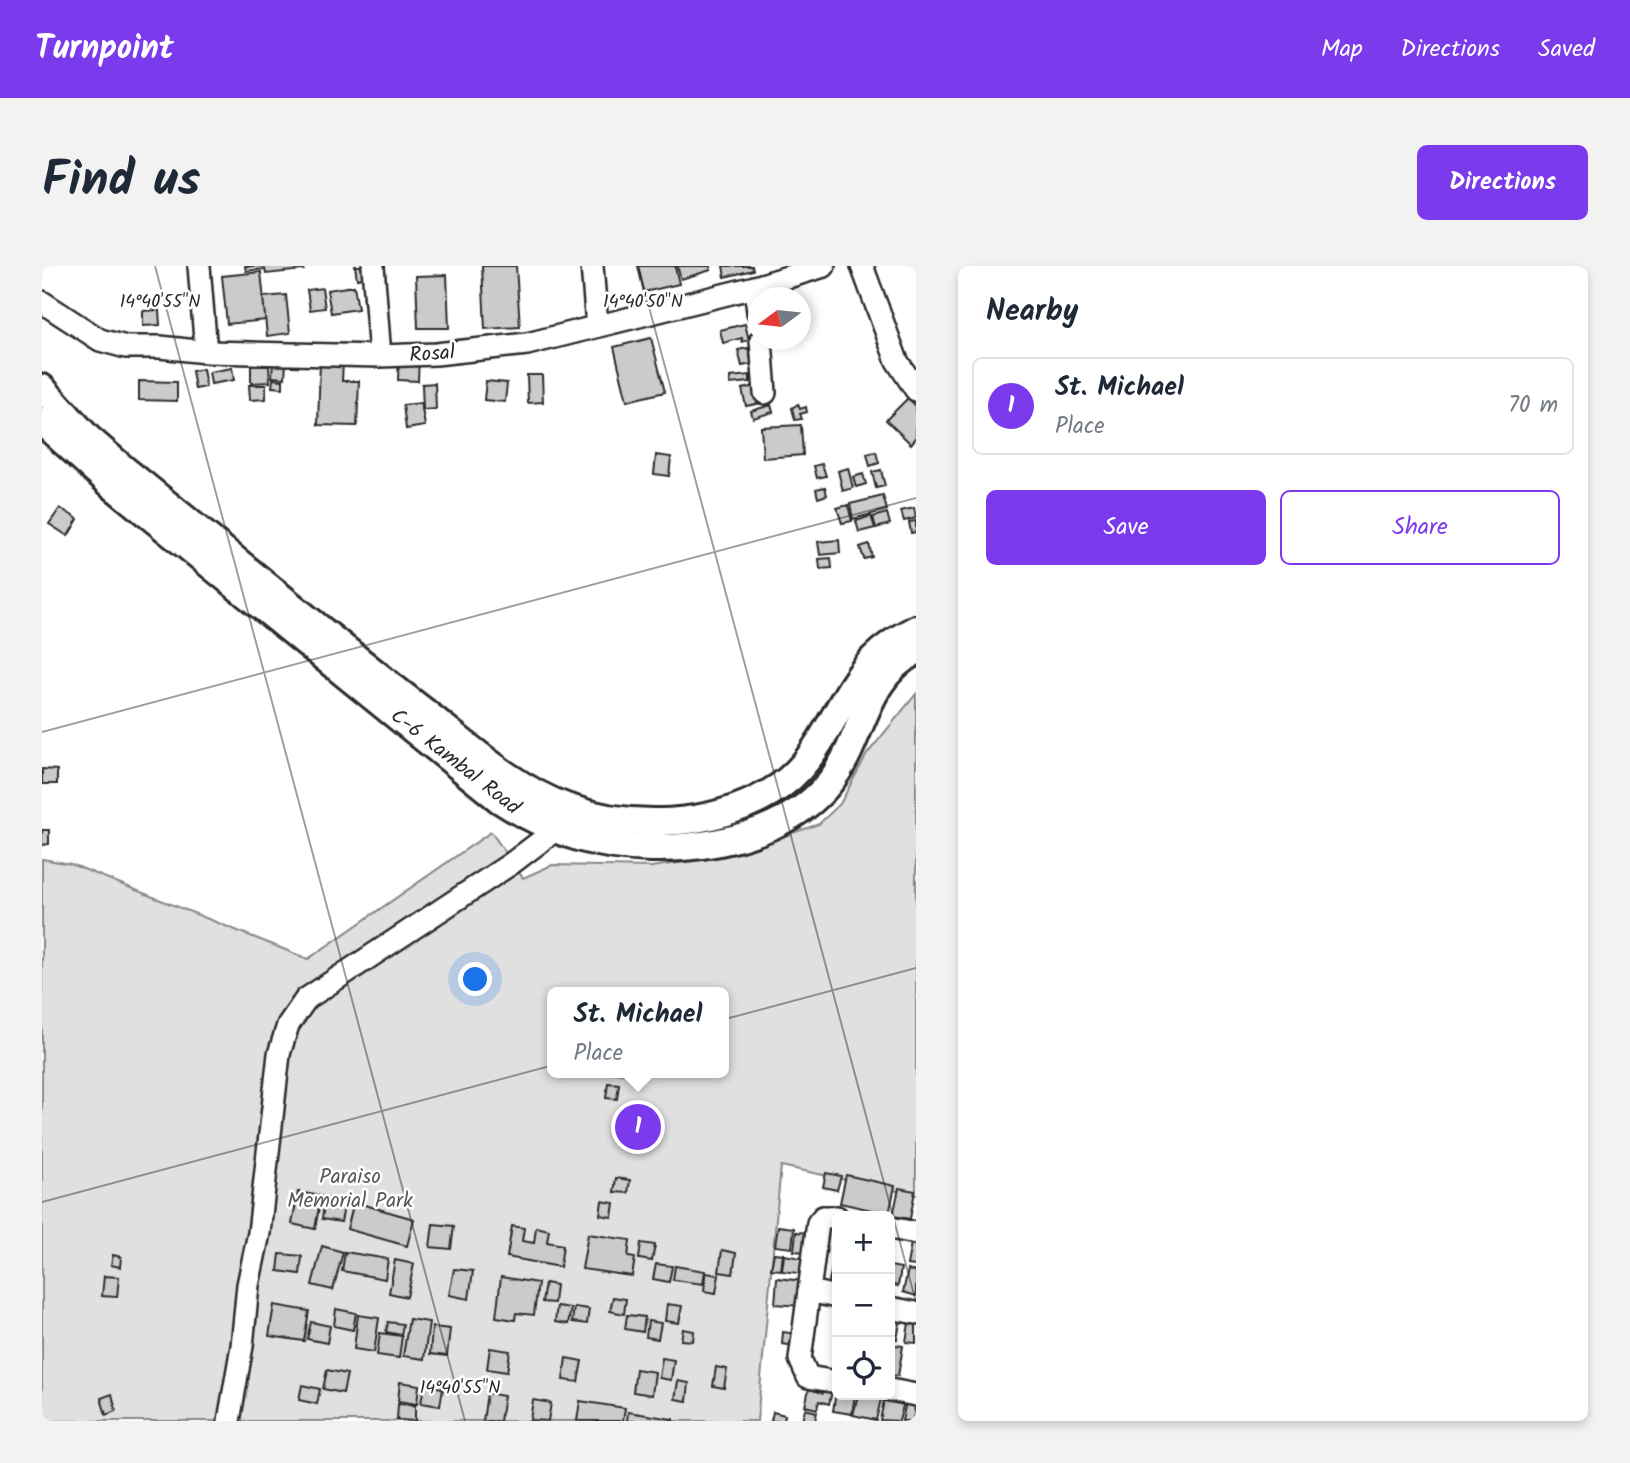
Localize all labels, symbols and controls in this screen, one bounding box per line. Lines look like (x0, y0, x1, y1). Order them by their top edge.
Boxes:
text: Turnpoint (35, 23, 174, 76)
text: Map (1321, 30, 1363, 69)
text: Directions (1401, 30, 1500, 69)
text: Saved (1538, 30, 1595, 69)
text: Find us (42, 143, 200, 221)
button: Directions (1417, 145, 1588, 220)
north arrow (748, 287, 811, 350)
text: 14°40'55"N (120, 288, 200, 317)
text: 14°40'50"N (603, 288, 683, 317)
text: Nearby (986, 288, 1078, 336)
street label: Rosal (408, 336, 456, 373)
text: St. Michael (1055, 367, 1184, 409)
text: 1 (1008, 388, 1014, 424)
text: 70 m (1508, 388, 1558, 424)
text: Place (1055, 409, 1105, 445)
button: Save (986, 490, 1266, 565)
button: Share (1280, 490, 1560, 565)
street label: C-6 Kambal Road (383, 701, 528, 824)
your location (458, 962, 492, 996)
popup (547, 987, 729, 1078)
text: St. Michael (574, 994, 702, 1036)
text: Place (574, 1036, 623, 1072)
pin: 1 (615, 1101, 661, 1153)
park label: Paraiso Memorial Park (287, 1161, 413, 1218)
map controls (832, 1211, 895, 1400)
button: + (832, 1211, 895, 1274)
button: − (832, 1274, 895, 1337)
button: locate (832, 1337, 895, 1400)
text: 14°40'55"N (420, 1374, 500, 1403)

